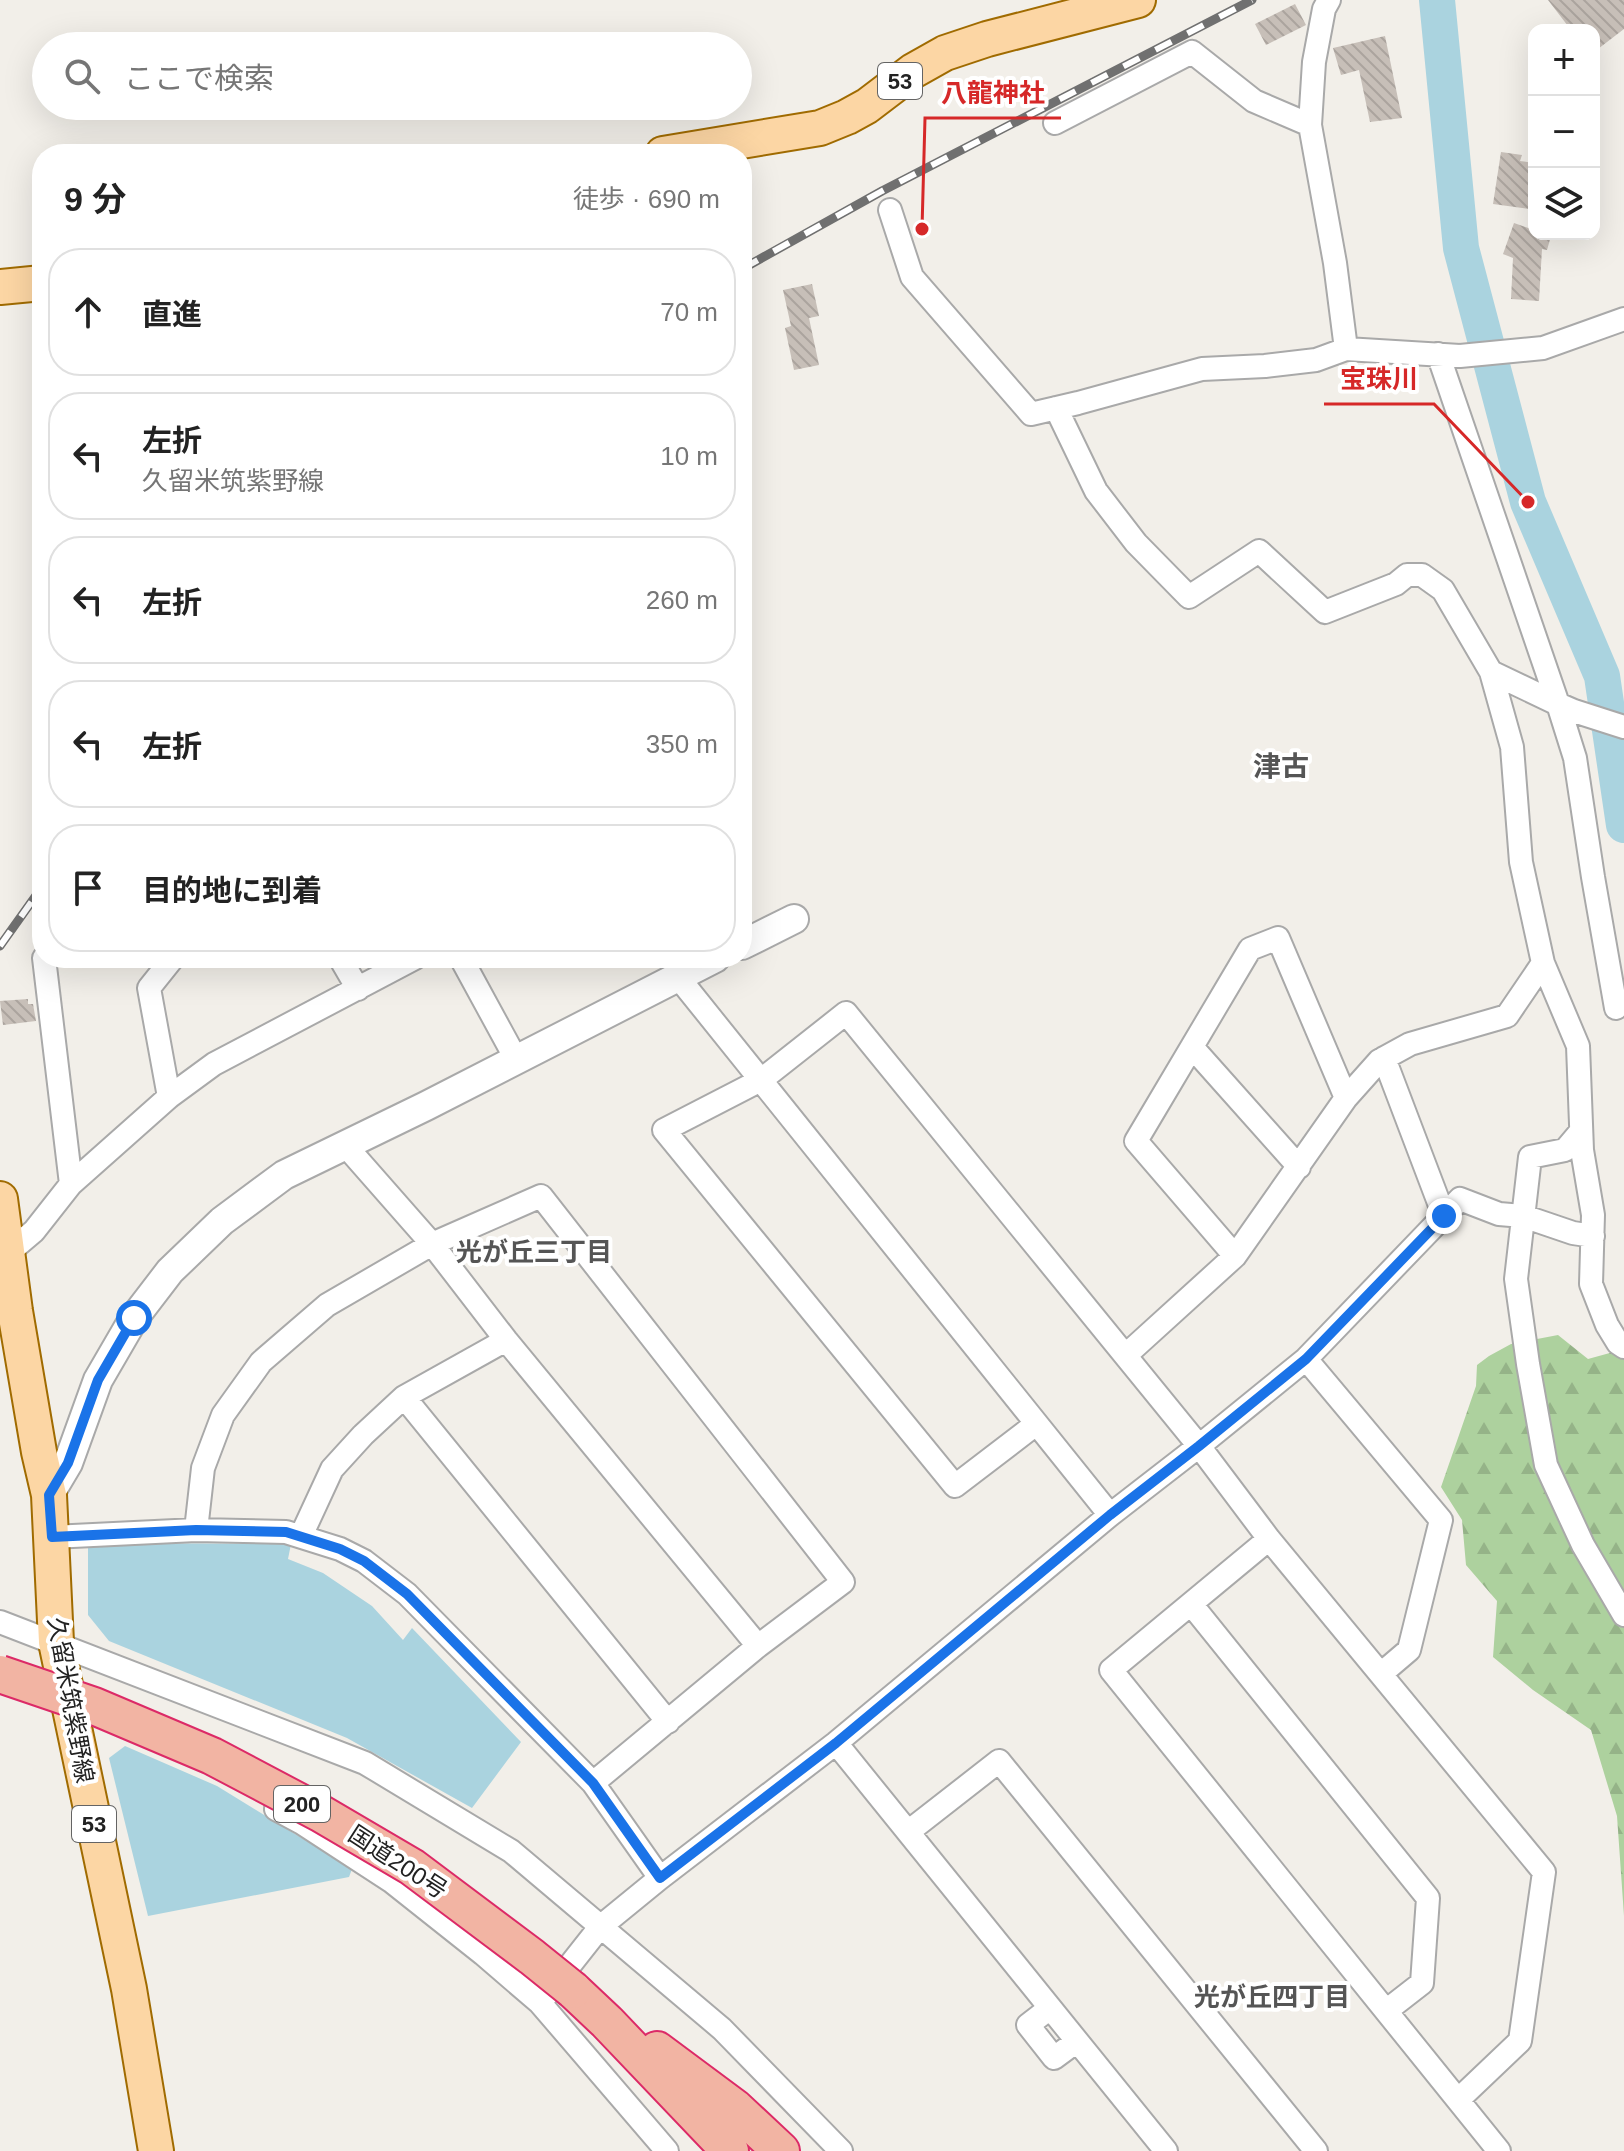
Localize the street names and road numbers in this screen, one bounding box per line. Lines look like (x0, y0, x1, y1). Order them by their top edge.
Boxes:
road number: 53 (878, 63, 922, 99)
street label: 久留米筑紫野線 (43, 1615, 99, 1785)
road number: 200 (274, 1786, 330, 1822)
road number: 53 (72, 1806, 116, 1842)
street label: 国道200号 (344, 1820, 452, 1904)

